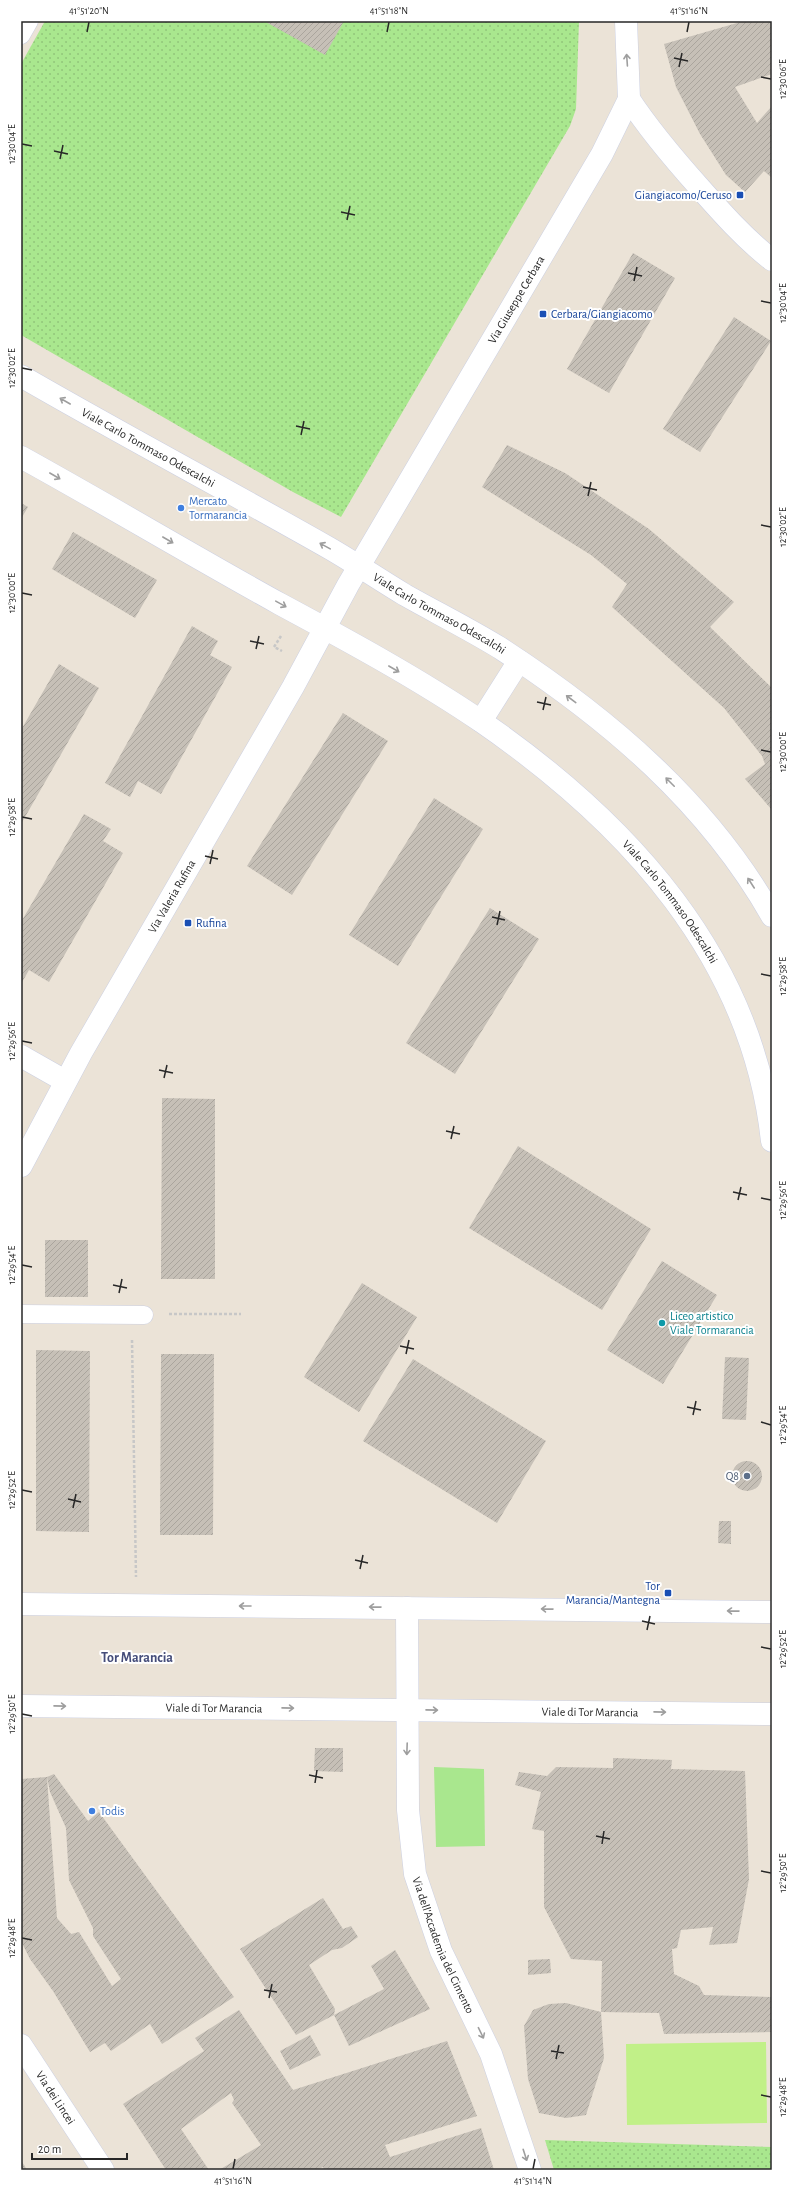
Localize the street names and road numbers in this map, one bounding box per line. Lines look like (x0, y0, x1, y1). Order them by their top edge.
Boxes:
street label: Via Giuseppe Cerbara (486, 253, 547, 346)
street label: Viale Carlo Tommaso Odescalchi (79, 406, 217, 489)
street label: Viale Carlo Tommaso Odescalchi (371, 571, 508, 656)
street label: Viale Carlo Tommaso Odescalchi (620, 838, 720, 965)
street label: Via Valeria Rufina (146, 857, 198, 935)
street label: Viale di Tor Marancia (165, 1702, 263, 1715)
street label: Viale di Tor Marancia (541, 1706, 639, 1719)
street label: Via dell'Accademia del Cimento (410, 1875, 476, 2015)
street label: Via dei Lincei (34, 2069, 77, 2126)

